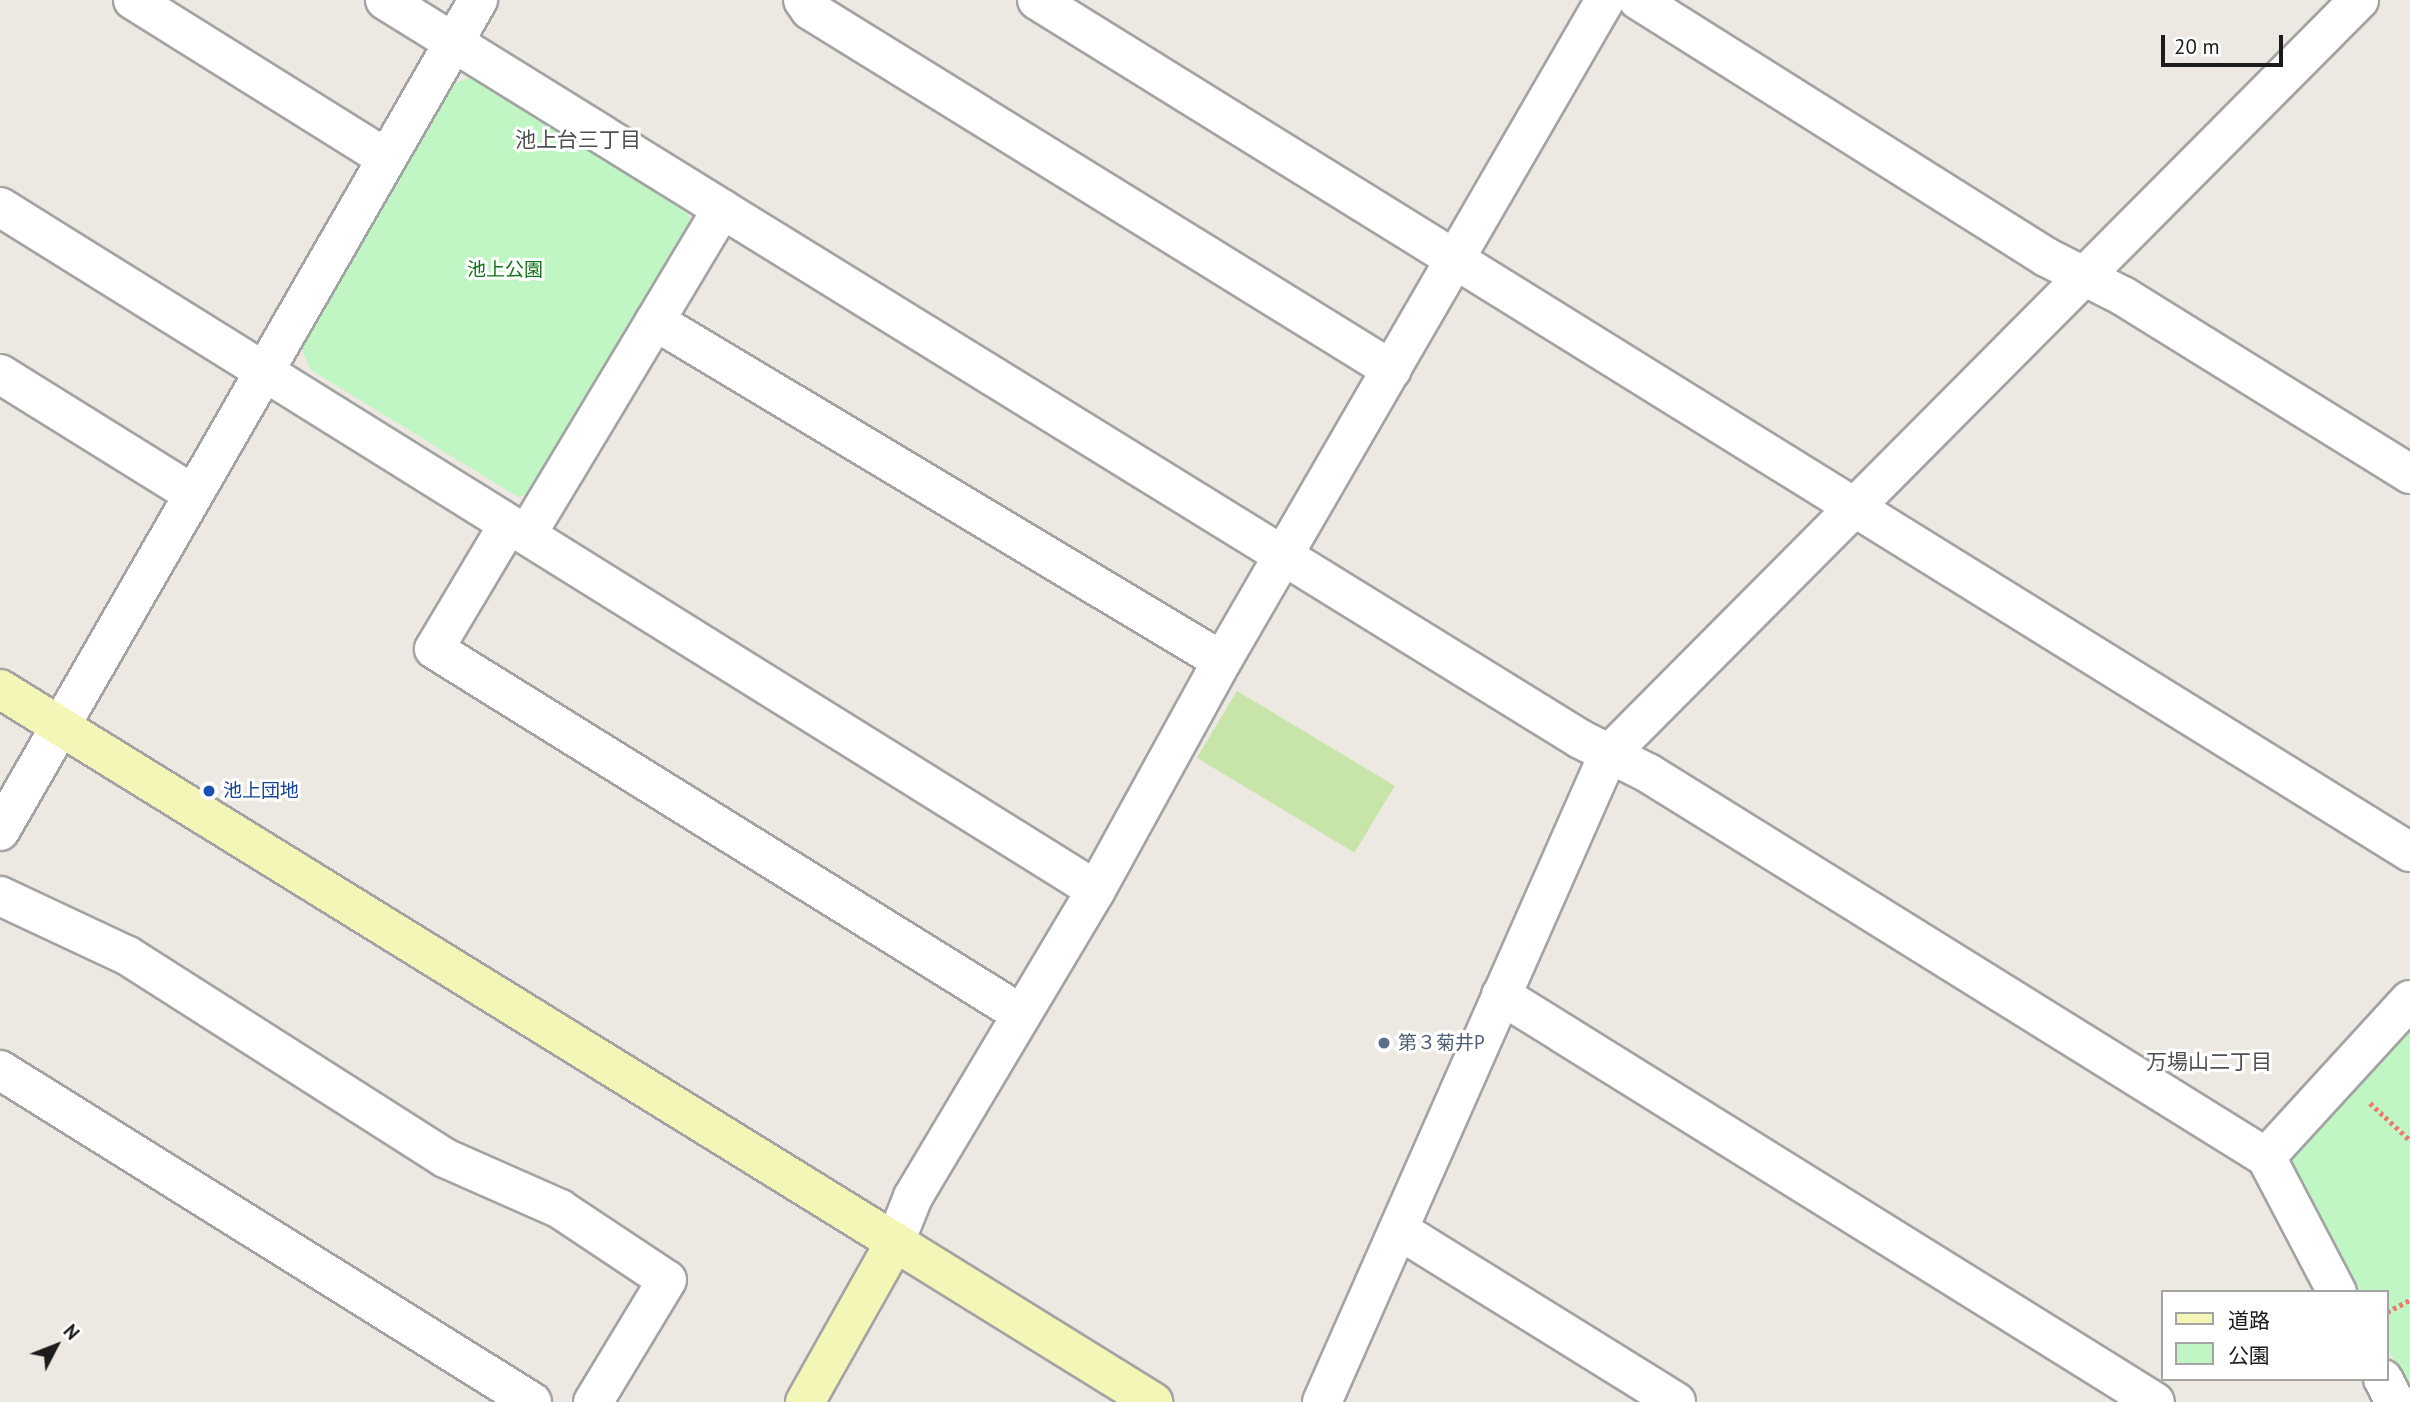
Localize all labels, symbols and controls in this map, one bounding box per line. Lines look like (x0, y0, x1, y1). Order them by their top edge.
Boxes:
scale bar (2165, 21, 2288, 65)
text: 20 m (2174, 33, 2220, 60)
district label: 池上台三丁目 (515, 127, 641, 153)
park label: 池上公園 (467, 259, 543, 281)
place label: 池上団地 (223, 780, 299, 802)
marker: 池上団地 (201, 783, 217, 799)
place label: 第３菊井P (1398, 1032, 1485, 1054)
marker: 第３菊井P (1376, 1035, 1392, 1051)
district label: 万場山二丁目 (2146, 1049, 2272, 1075)
legend (2162, 1290, 2389, 1381)
text: 道路 (2228, 1307, 2270, 1334)
north arrow (21, 1311, 91, 1381)
text: N (59, 1319, 85, 1345)
text: 公園 (2228, 1342, 2270, 1369)

